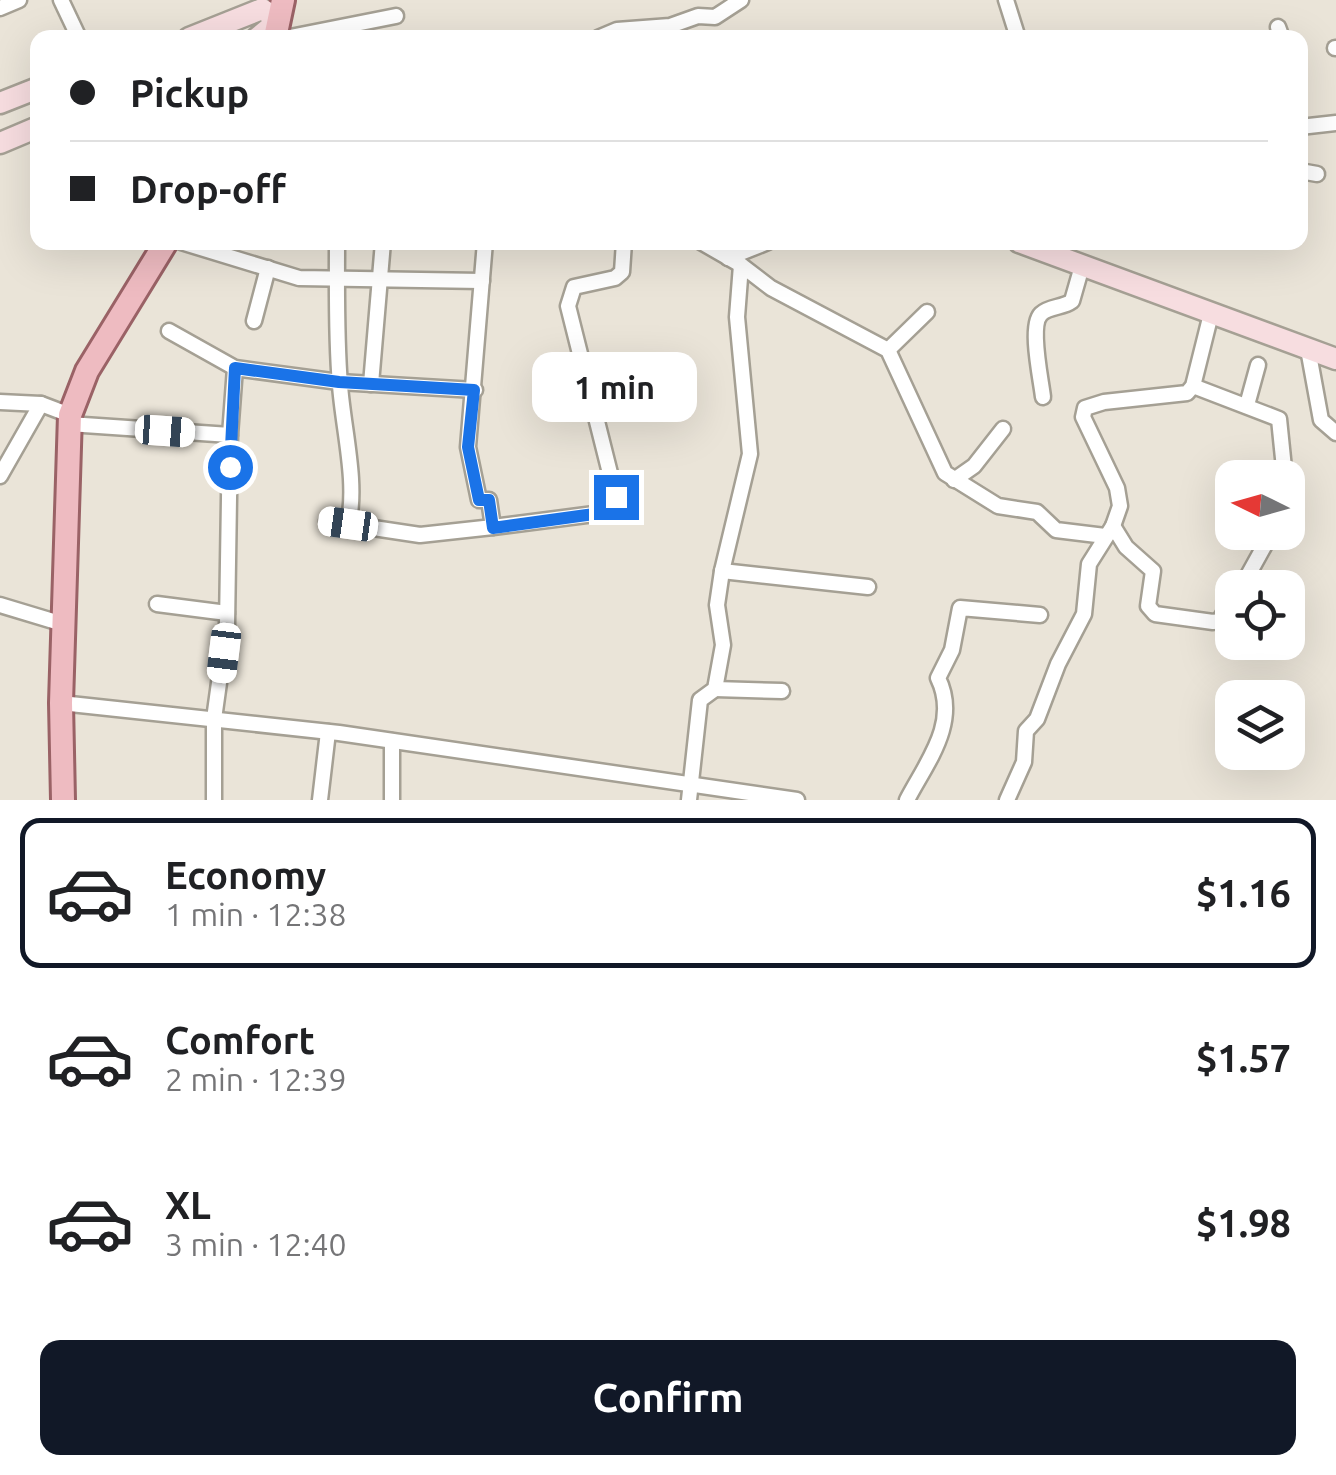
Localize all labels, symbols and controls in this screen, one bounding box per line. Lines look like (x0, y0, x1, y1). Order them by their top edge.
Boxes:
text: Pickup (130, 72, 249, 114)
text: Drop-off (130, 168, 286, 210)
callout: 1 min (534, 352, 698, 422)
text: 1 min (574, 369, 655, 405)
car (134, 414, 196, 448)
route start (208, 445, 253, 490)
north arrow (1215, 460, 1305, 550)
map controls (1215, 460, 1305, 770)
route end (594, 475, 639, 520)
car (316, 505, 380, 543)
button: locate (1215, 570, 1305, 660)
car (205, 621, 243, 685)
button: layers (1215, 680, 1305, 770)
icon: car (45, 848, 135, 938)
text: Economy (165, 854, 326, 896)
text: $1.16 (1196, 872, 1291, 914)
text: 1 min · 12:38 (165, 896, 347, 932)
icon: car (45, 1013, 135, 1103)
text: Comfort (165, 1019, 315, 1061)
text: $1.57 (1196, 1037, 1291, 1079)
text: 2 min · 12:39 (165, 1061, 347, 1097)
icon: car (45, 1178, 135, 1268)
text: XL (165, 1184, 211, 1226)
text: $1.98 (1196, 1202, 1291, 1244)
text: 3 min · 12:40 (165, 1226, 347, 1262)
button: Confirm (40, 1340, 1296, 1455)

